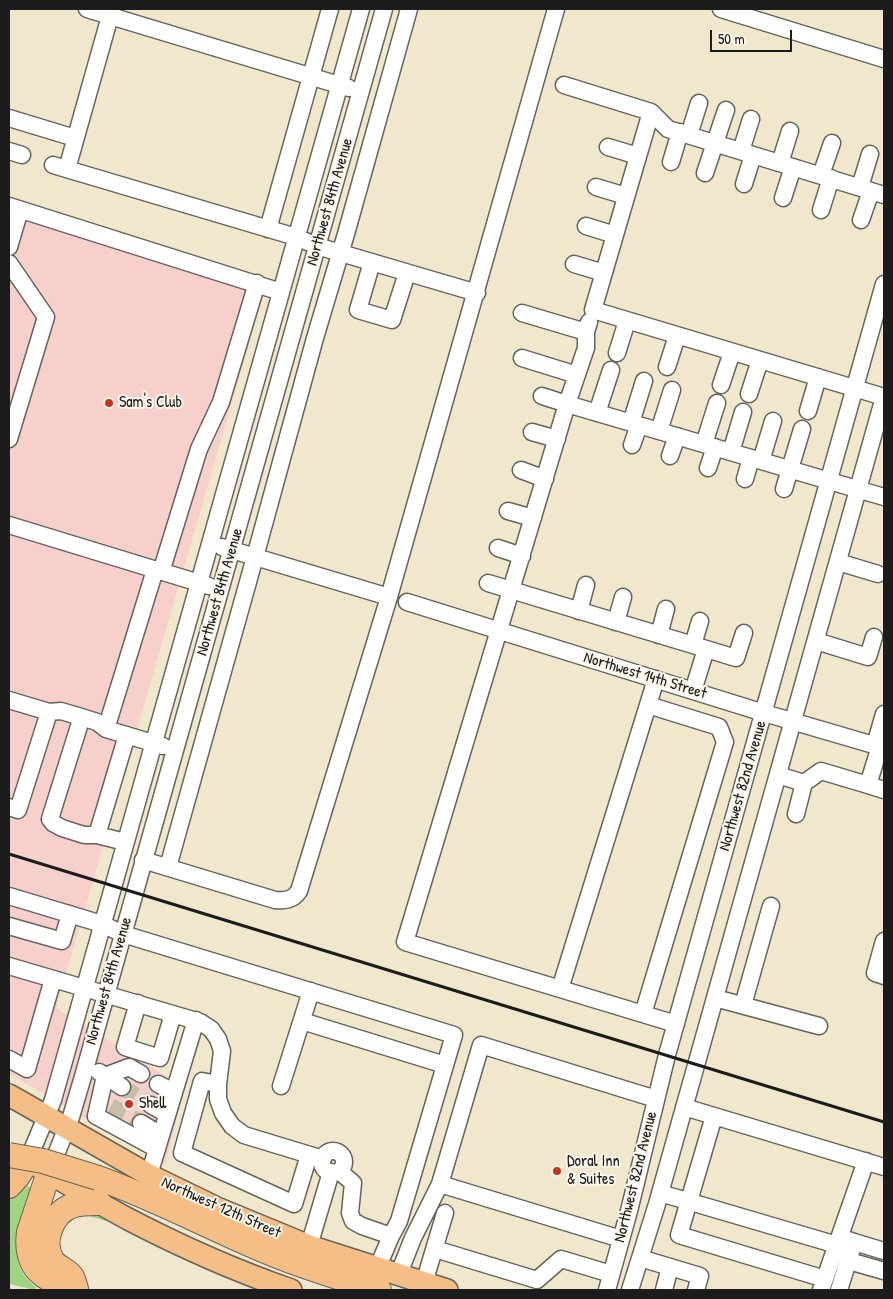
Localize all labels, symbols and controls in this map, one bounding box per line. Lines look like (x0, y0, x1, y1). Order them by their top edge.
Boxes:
scale bar (713, 20, 796, 52)
text: 50 m (718, 28, 745, 49)
street label: Northwest 84th Avenue (303, 136, 357, 268)
place label: Sam's Club (119, 393, 182, 413)
marker: Sam's Club (103, 397, 115, 409)
street label: Northwest 84th Avenue (193, 526, 247, 658)
street label: Northwest 14th Street (581, 648, 709, 704)
street label: Northwest 82nd Avenue (715, 719, 771, 853)
street label: Northwest 84th Avenue (82, 915, 136, 1047)
place label: Shell (139, 1094, 166, 1114)
marker: Shell (123, 1098, 135, 1110)
street label: Northwest 82nd Avenue (610, 1109, 662, 1245)
place label: Doral Inn & Suites (567, 1152, 620, 1190)
marker: Doral Inn & Suites (551, 1165, 563, 1177)
street label: Northwest 12th Street (158, 1173, 284, 1243)

